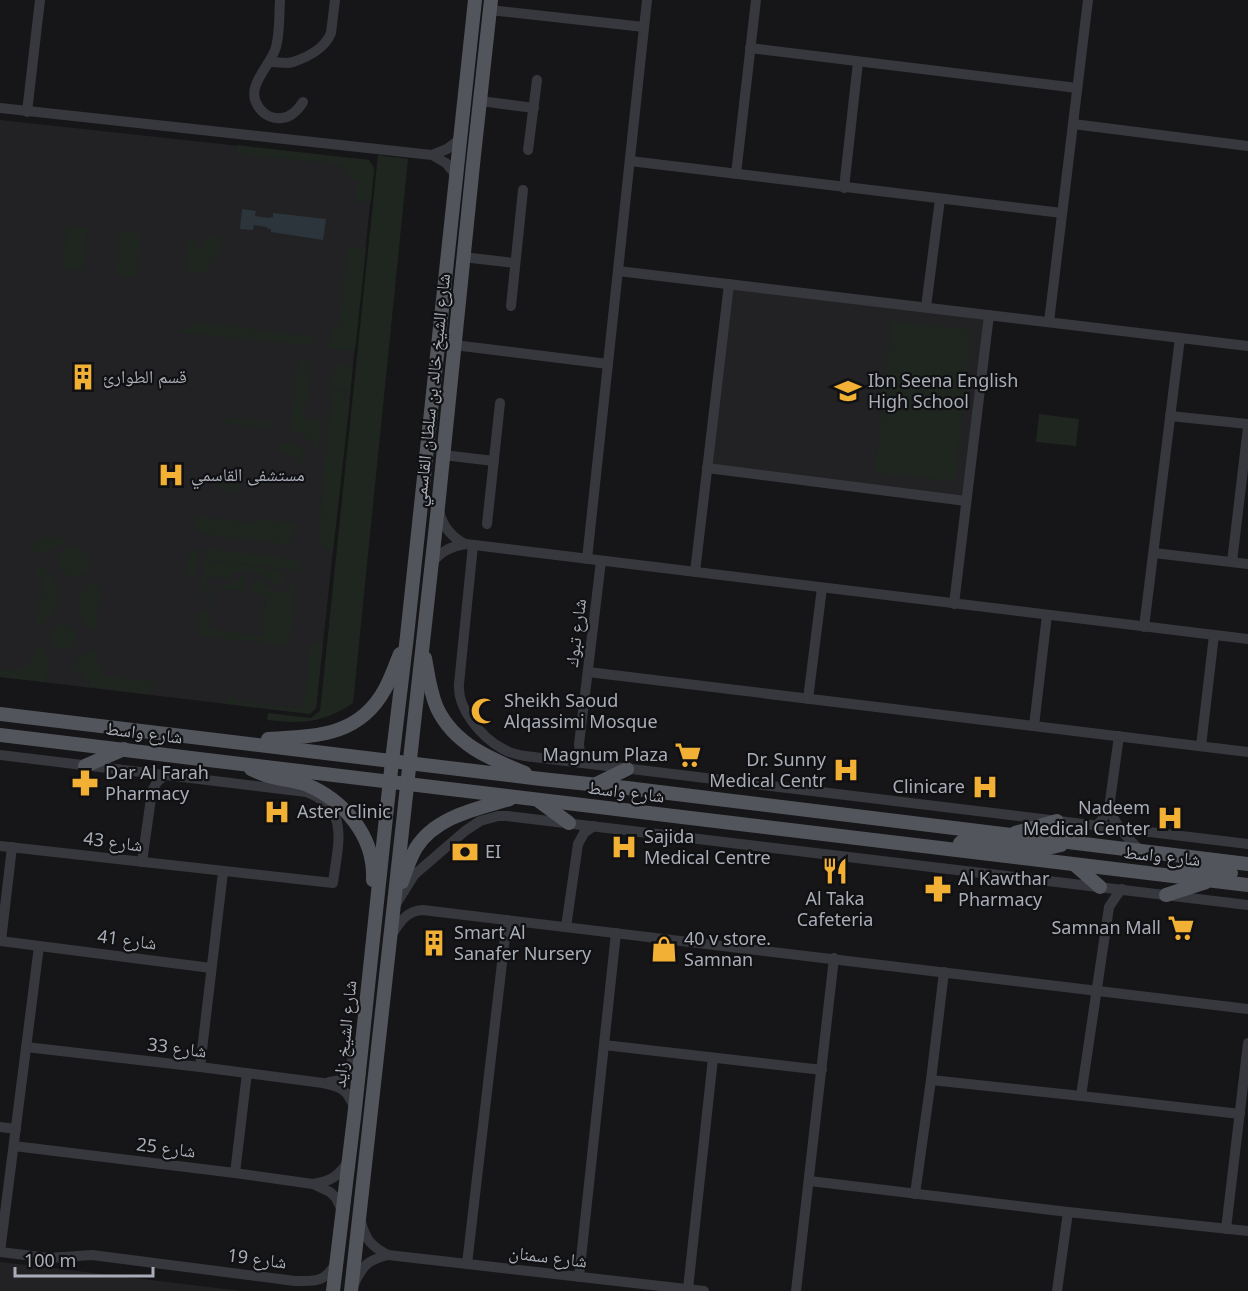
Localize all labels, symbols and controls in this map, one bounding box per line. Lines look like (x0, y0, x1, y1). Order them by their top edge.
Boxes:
street label: شارع الشيخ خالد بن سلطان القاسمي (407, 272, 459, 508)
building icon: قسم الطوارئ (68, 362, 98, 392)
place label: قسم الطوارئ (103, 364, 187, 389)
place label: Ibn Seena English High School (868, 368, 1018, 413)
school or university icon: Ibn Seena English High School (833, 376, 863, 406)
hospital icon: مستشفى القاسمي (156, 460, 186, 490)
place label: مستشفى القاسمي (191, 462, 305, 490)
street label: شارع تبوك (559, 597, 591, 668)
place label: Sheikh Saoud Alqassimi Mosque (504, 688, 658, 733)
mosque icon: Sheikh Saoud Alqassimi Mosque (469, 696, 499, 726)
street label: شارع واسط (104, 715, 184, 749)
supermarket icon: Magnum Plaza (673, 740, 703, 770)
place label: Magnum Plaza (543, 742, 668, 766)
place label: Dr. Sunny Medical Centr (709, 747, 827, 792)
hospital icon: Dr. Sunny Medical Centr (831, 755, 861, 785)
place label: Dar Al Farah Pharmacy (105, 760, 209, 805)
pharmacy icon: Dar Al Farah Pharmacy (70, 768, 100, 798)
hospital icon: Clinicare (970, 772, 1000, 802)
street label: شارع واسط (586, 774, 666, 808)
place label: Clinicare (893, 774, 965, 798)
place label: Nadeem Medical Center (1023, 795, 1151, 840)
hospital icon: Aster Clinic (262, 797, 292, 827)
place label: Aster Clinic (297, 799, 391, 823)
hospital icon: Nadeem Medical Center (1155, 803, 1185, 833)
place label: Sajida Medical Centre (644, 824, 771, 869)
street label: شارع 43 (82, 825, 144, 857)
hospital icon: Sajida Medical Centre (609, 832, 639, 862)
bank icon: EI (450, 837, 480, 867)
place label: EI (485, 839, 501, 863)
street label: شارع واسط (1122, 839, 1202, 871)
restaurant icon: Al Taka Cafeteria (820, 856, 850, 886)
place label: Al Kawthar Pharmacy (958, 866, 1050, 911)
pharmacy icon: Al Kawthar Pharmacy (923, 874, 953, 904)
place label: Al Taka Cafeteria (797, 886, 873, 931)
supermarket icon: Samnan Mall (1166, 913, 1196, 943)
place label: Samnan Mall (1051, 915, 1161, 939)
place label: Smart Al Sanafer Nursery (454, 920, 592, 965)
street label: شارع 41 (96, 923, 158, 955)
place label: 40 v store. Samnan (684, 926, 771, 971)
building icon: Smart Al Sanafer Nursery (419, 928, 449, 958)
shop icon: 40 v store. Samnan (649, 934, 679, 964)
street label: شارع الشيخ زايد (326, 979, 363, 1089)
street label: شارع 33 (146, 1031, 208, 1063)
street label: شارع 25 (135, 1131, 197, 1163)
street label: شارع سمنان (508, 1239, 589, 1273)
scale bar (15, 1240, 153, 1278)
street label: شارع 19 (226, 1242, 288, 1274)
text: 100 m (24, 1248, 76, 1272)

